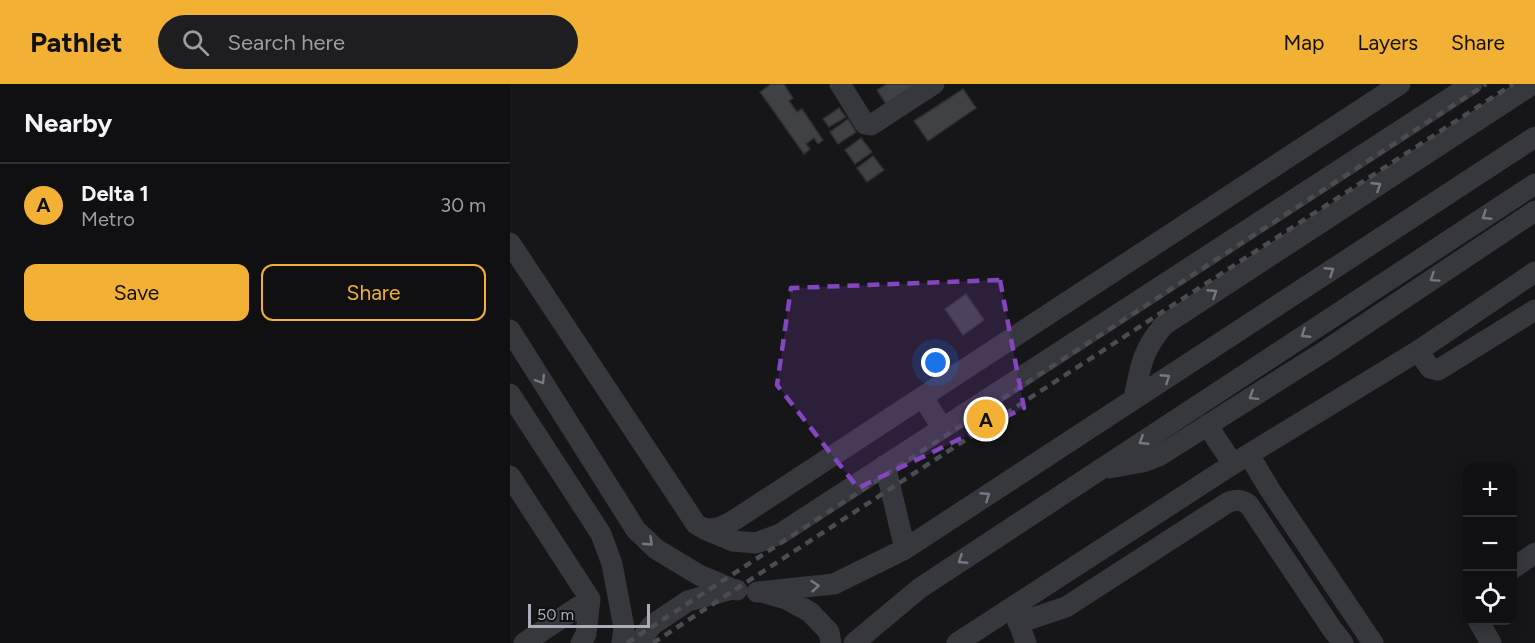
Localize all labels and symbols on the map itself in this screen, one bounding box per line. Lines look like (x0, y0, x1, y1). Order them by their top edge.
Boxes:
one-way arrow (1370, 183, 1381, 194)
one-way arrow (1482, 209, 1493, 220)
one-way arrow (1323, 267, 1334, 278)
one-way arrow (1430, 271, 1441, 282)
one-way arrow (1207, 289, 1218, 300)
one-way arrow (1301, 327, 1312, 338)
your location (921, 348, 950, 377)
one-way arrow (534, 374, 546, 384)
one-way arrow (1160, 374, 1171, 385)
one-way arrow (1249, 389, 1259, 401)
pin: A (966, 396, 1006, 442)
one-way arrow (1138, 434, 1149, 445)
one-way arrow (979, 492, 990, 503)
one-way arrow (642, 535, 652, 546)
one-way arrow (958, 553, 969, 564)
one-way arrow (810, 580, 819, 593)
scale bar (528, 601, 650, 628)

